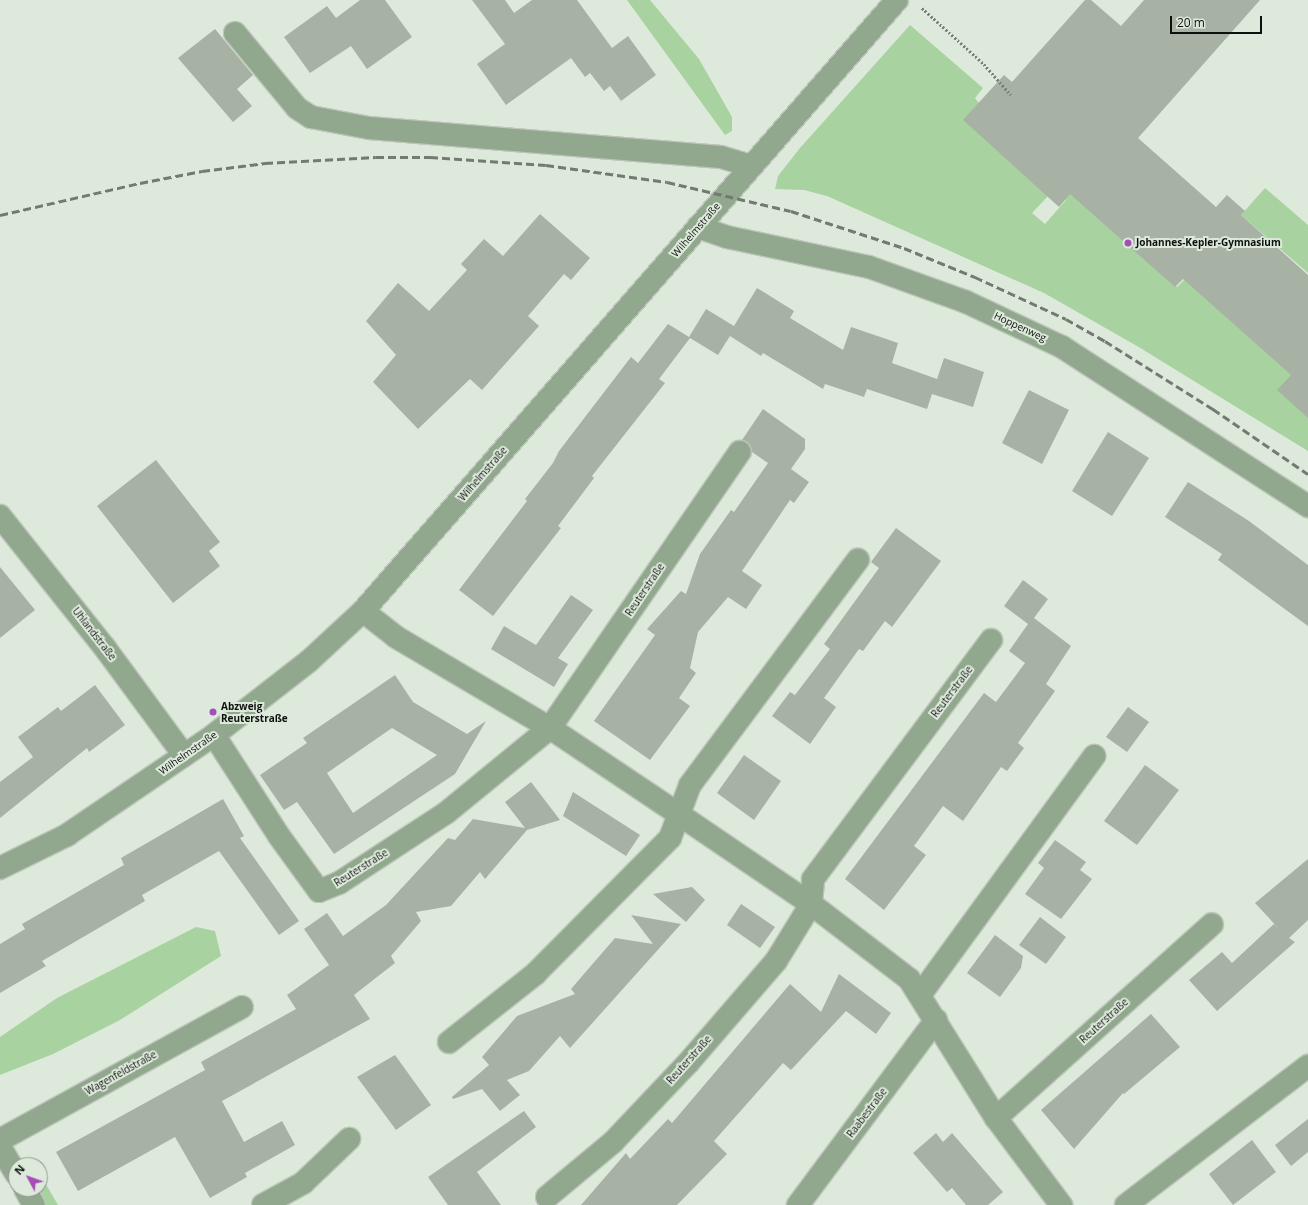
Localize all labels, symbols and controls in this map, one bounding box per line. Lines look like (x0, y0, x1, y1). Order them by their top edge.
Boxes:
scale bar (1172, 8, 1264, 34)
text: 20 m (1177, 14, 1205, 31)
street label: Wilhelmstraße (669, 201, 723, 259)
place label: Johannes-Kepler-Gymnasium (1136, 237, 1281, 249)
marker: Johannes-Kepler-Gymnasium (1123, 238, 1133, 248)
street label: Hoppenweg (992, 310, 1048, 344)
street label: Wilhelmstraße (456, 445, 510, 503)
street label: Reuterstraße (623, 561, 667, 619)
street label: Uhlandstraße (70, 605, 118, 663)
street label: Reuterstraße (929, 664, 975, 720)
place label: Abzweig Reuterstraße (221, 700, 288, 724)
marker: Abzweig Reuterstraße (208, 707, 218, 717)
street label: Wilhelmstraße (157, 729, 219, 777)
street label: Reuterstraße (332, 847, 390, 889)
street label: Reuterstraße (1077, 996, 1131, 1046)
street label: Reuterstraße (664, 1033, 714, 1087)
street label: Wagenfeldstraße (83, 1049, 159, 1097)
street label: Raabestraße (845, 1086, 889, 1140)
north arrow (8, 1157, 48, 1197)
text: N (11, 1161, 28, 1178)

